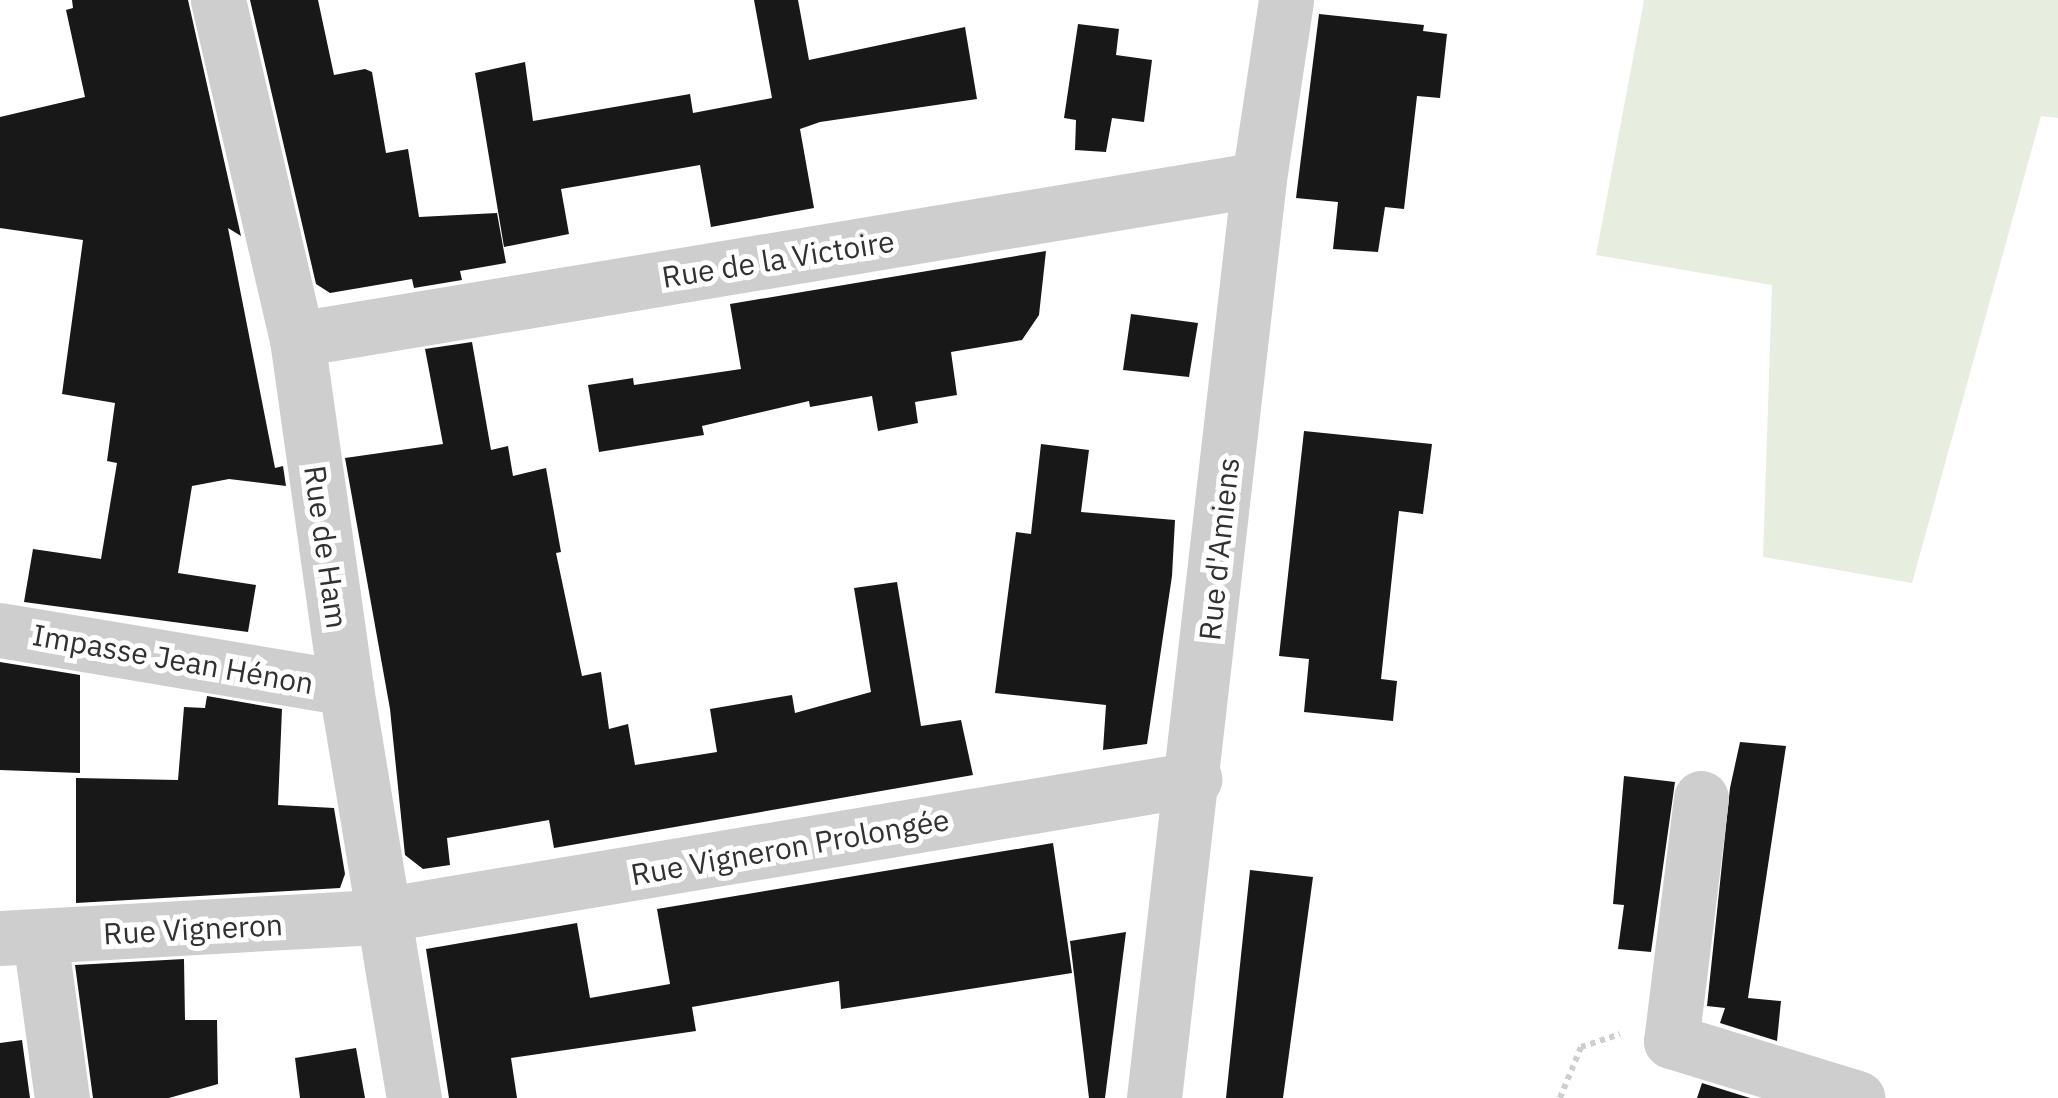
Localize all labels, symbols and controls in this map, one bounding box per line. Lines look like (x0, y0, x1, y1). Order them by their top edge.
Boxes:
street label: Rue de la Victoire (659, 223, 897, 295)
street label: Rue d'Amiens (1191, 456, 1247, 642)
street label: Rue de Ham (297, 463, 355, 631)
street label: Impasse Jean Hénon (30, 617, 316, 701)
street label: Rue Vigneron Prolongée (628, 801, 952, 893)
street label: Rue Vigneron (102, 906, 284, 952)

